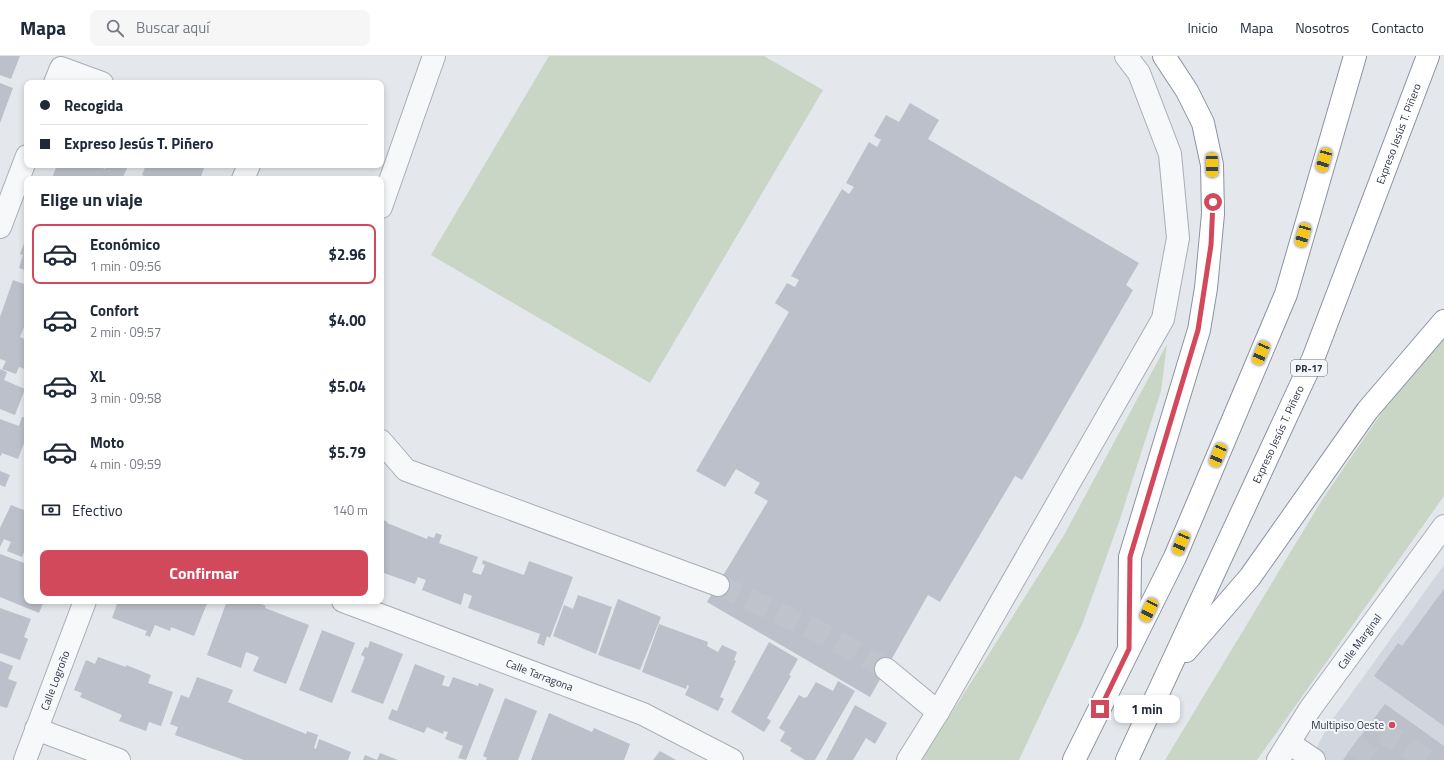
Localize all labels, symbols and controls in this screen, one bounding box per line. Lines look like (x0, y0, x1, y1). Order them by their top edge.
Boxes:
search box (90, 10, 370, 46)
text: Mapa (20, 13, 66, 42)
text: Buscar aquí (136, 16, 209, 39)
icon: search (104, 17, 126, 39)
text: Inicio (1187, 17, 1218, 38)
text: Mapa (1240, 17, 1273, 38)
text: Nosotros (1295, 17, 1349, 38)
text: Contacto (1371, 17, 1424, 38)
street label: Expreso Jesús T. Piñero (1372, 81, 1425, 186)
text: Recogida (64, 94, 123, 117)
text: Expreso Jesús T. Piñero (64, 132, 213, 155)
car (1315, 147, 1333, 173)
car (1206, 153, 1218, 177)
text: Elige un viaje (40, 186, 143, 213)
route start (1204, 193, 1222, 211)
car (1294, 222, 1312, 248)
text: Económico (90, 233, 160, 256)
icon: car (42, 236, 78, 272)
text: $2.96 (329, 243, 366, 266)
text: 1 min · 09:56 (90, 256, 161, 276)
text: Confort (90, 299, 139, 322)
icon: car (42, 302, 78, 338)
text: $4.00 (329, 309, 366, 332)
text: 2 min · 09:57 (90, 322, 161, 342)
car (1251, 340, 1271, 366)
road number: PR-17 (1291, 360, 1327, 376)
text: XL (90, 365, 106, 388)
icon: car (42, 368, 78, 404)
text: $5.04 (329, 375, 366, 398)
street label: Expreso Jesús T. Piñero (1248, 382, 1308, 486)
text: 3 min · 09:58 (90, 388, 161, 408)
text: Moto (90, 431, 124, 454)
icon: car (42, 434, 78, 470)
text: $5.79 (329, 441, 366, 464)
car (1208, 442, 1228, 468)
text: 4 min · 09:59 (90, 454, 161, 474)
icon: cash (40, 499, 62, 521)
text: Efectivo (72, 499, 123, 522)
text: 140 m (332, 500, 368, 520)
car (1171, 530, 1191, 556)
button: Confirmar (40, 550, 368, 596)
car (1138, 597, 1160, 623)
street label: Calle Marginal (1334, 610, 1385, 672)
street label: Calle Logroño (36, 648, 74, 713)
street label: Calle Tarragona (504, 655, 576, 695)
callout: 1 min (1114, 695, 1180, 723)
text: 1 min (1131, 699, 1163, 719)
route end (1091, 700, 1109, 718)
place label: Multipiso Oeste (1311, 717, 1384, 733)
marker: Multipiso Oeste (1387, 720, 1397, 730)

